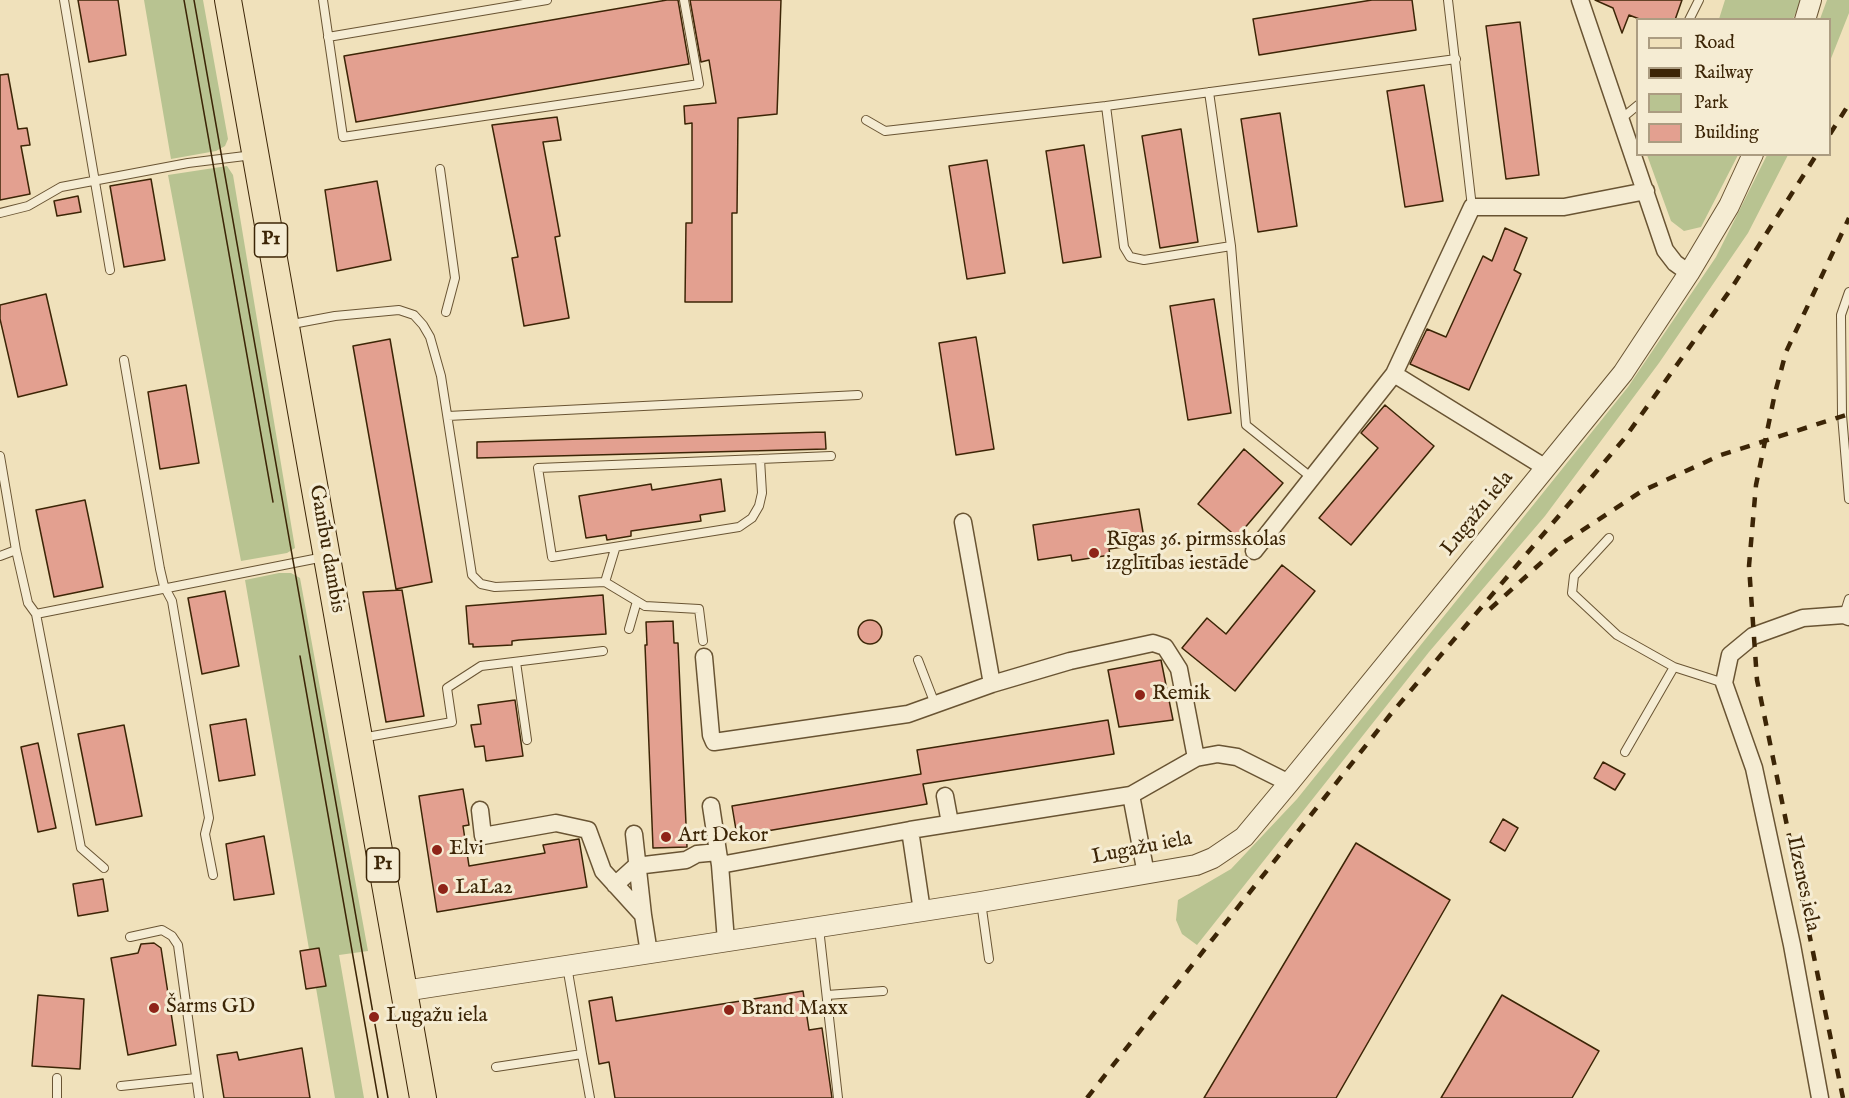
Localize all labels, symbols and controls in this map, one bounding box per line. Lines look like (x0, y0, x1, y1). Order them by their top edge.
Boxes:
legend (1636, 18, 1831, 156)
text: Road (1694, 32, 1735, 55)
text: Railway (1694, 62, 1753, 85)
text: Park (1694, 92, 1728, 115)
text: Building (1694, 122, 1759, 145)
road number: P1 (254, 223, 288, 257)
street label: Lugažu iela (1436, 467, 1520, 561)
street label: Ganību dambis (302, 483, 350, 615)
place label: Rīgas 36. pirmsskolas izglītības iestāde (1106, 528, 1286, 578)
marker: Rīgas 36. pirmsskolas izglītības iestāde (1087, 546, 1101, 560)
place label: Remik (1152, 682, 1211, 708)
marker: Remik (1133, 688, 1147, 702)
place label: Art Dekor (678, 824, 768, 850)
street label: Lugažu iela (1090, 827, 1194, 871)
marker: Art Dekor (659, 830, 673, 844)
street label: Ilzenes iela (1780, 834, 1824, 934)
place label: Elvi (449, 837, 484, 863)
marker: Elvi (430, 843, 444, 857)
road number: P1 (366, 848, 400, 882)
place label: LaLa2 (455, 876, 513, 902)
marker: LaLa2 (436, 882, 450, 896)
place label: Šarms GD (166, 995, 255, 1021)
place label: Brand Maxx (741, 997, 848, 1023)
marker: Šarms GD (147, 1001, 161, 1015)
marker: Brand Maxx (722, 1003, 736, 1017)
place label: Lugažu iela (386, 1004, 487, 1030)
marker: Lugažu iela (367, 1010, 381, 1024)

